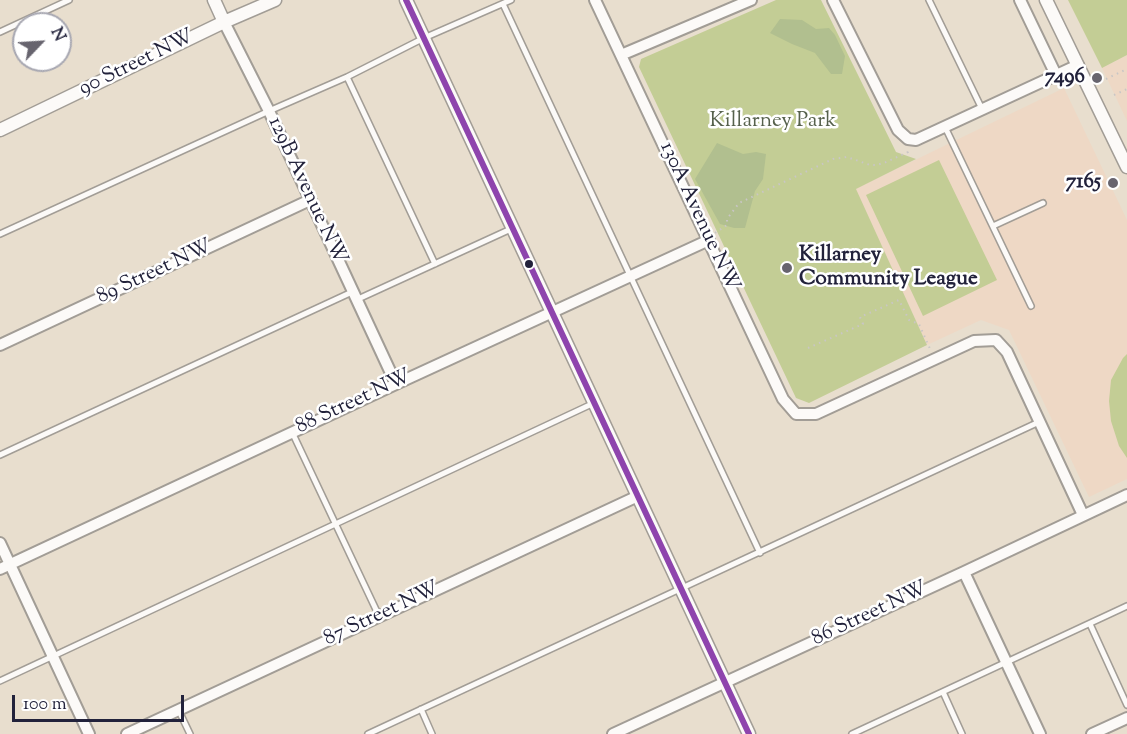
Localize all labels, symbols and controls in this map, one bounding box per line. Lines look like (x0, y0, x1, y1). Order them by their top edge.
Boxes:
north arrow (12, 12, 72, 72)
text: N (44, 24, 70, 46)
street label: 90 Street NW (76, 25, 198, 103)
place label: 7496 (1045, 65, 1085, 91)
marker: 7496 (1090, 71, 1104, 85)
park label: Killarney Park (710, 109, 836, 135)
street label: 129B Avenue NW (261, 113, 351, 269)
street label: 130A Avenue NW (652, 138, 744, 296)
place label: 7165 (1066, 170, 1101, 196)
marker: 7165 (1106, 176, 1120, 190)
street label: 89 Street NW (94, 235, 216, 311)
place label: Killarney Community League (799, 243, 978, 293)
unlabelled marker (523, 258, 535, 270)
marker: Killarney Community League (780, 261, 794, 275)
street label: 88 Street NW (292, 365, 416, 441)
street label: 87 Street NW (320, 577, 444, 653)
street label: 86 Street NW (808, 577, 932, 653)
scale bar (15, 683, 188, 721)
text: 100 m (23, 692, 67, 718)

